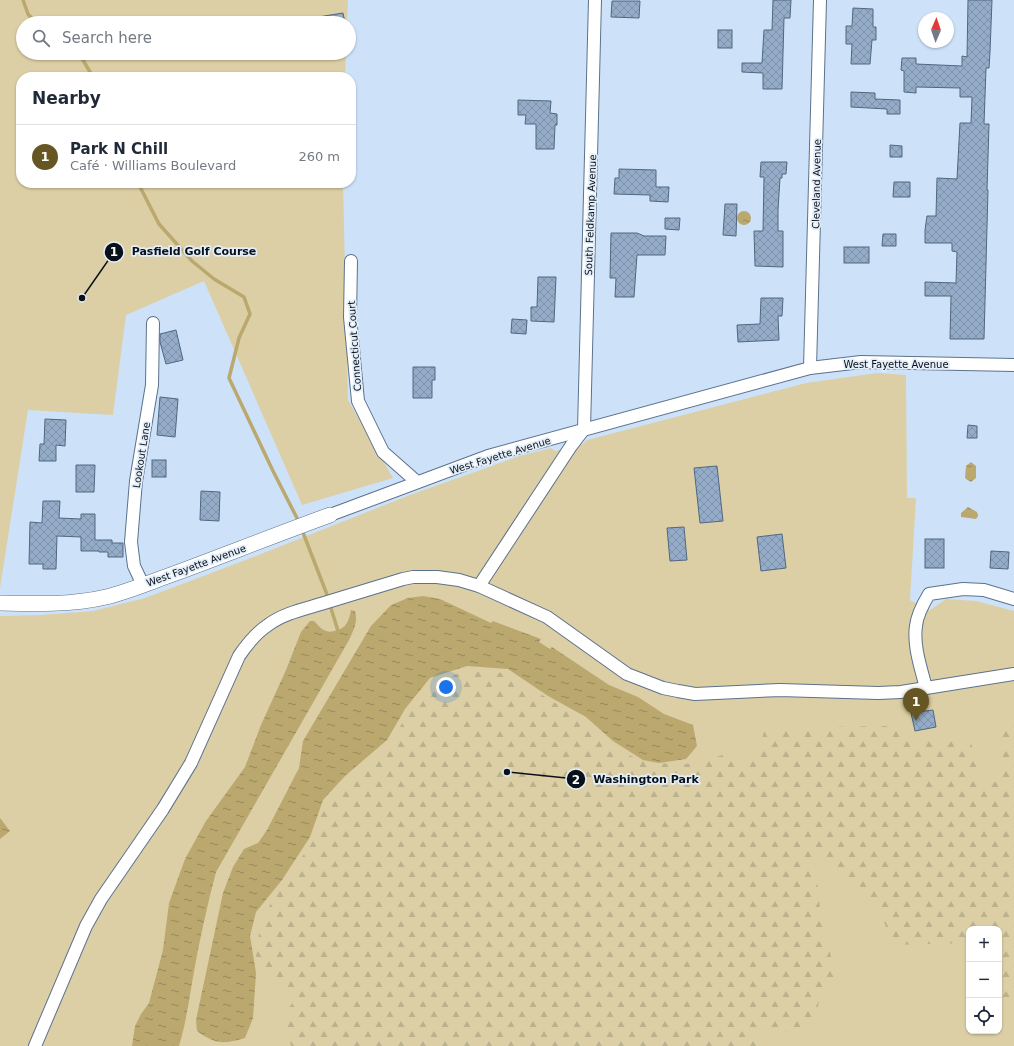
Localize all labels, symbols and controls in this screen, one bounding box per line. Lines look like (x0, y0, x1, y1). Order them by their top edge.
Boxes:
north arrow (918, 12, 954, 48)
search box (16, 16, 356, 60)
icon: search (30, 27, 52, 49)
text: Search here (62, 29, 152, 47)
text: Nearby (32, 88, 101, 108)
street label: Cleveland Avenue (810, 139, 823, 229)
text: Park N Chill (70, 140, 168, 158)
text: 1 (40, 149, 50, 164)
text: 260 m (298, 149, 340, 164)
street label: South Feldkamp Avenue (583, 154, 598, 276)
text: Café · Williams Boulevard (70, 158, 236, 173)
callout: Pasfield Golf Course (104, 240, 264, 263)
text: 1 (110, 245, 118, 259)
text: Pasfield Golf Course (132, 245, 256, 258)
street label: Connecticut Court (346, 300, 363, 392)
street label: West Fayette Avenue (843, 359, 949, 370)
street label: Lookout Lane (131, 421, 152, 489)
street label: West Fayette Avenue (448, 435, 552, 476)
street label: West Fayette Avenue (145, 542, 247, 589)
your location (436, 677, 456, 697)
pin: 1 (903, 688, 929, 721)
callout: Washington Park (566, 768, 707, 791)
text: 2 (572, 773, 580, 787)
text: Washington Park (593, 773, 699, 786)
map controls (966, 926, 1002, 1034)
button: + (966, 926, 1002, 962)
button: − (966, 962, 1002, 998)
button: locate (966, 998, 1002, 1034)

